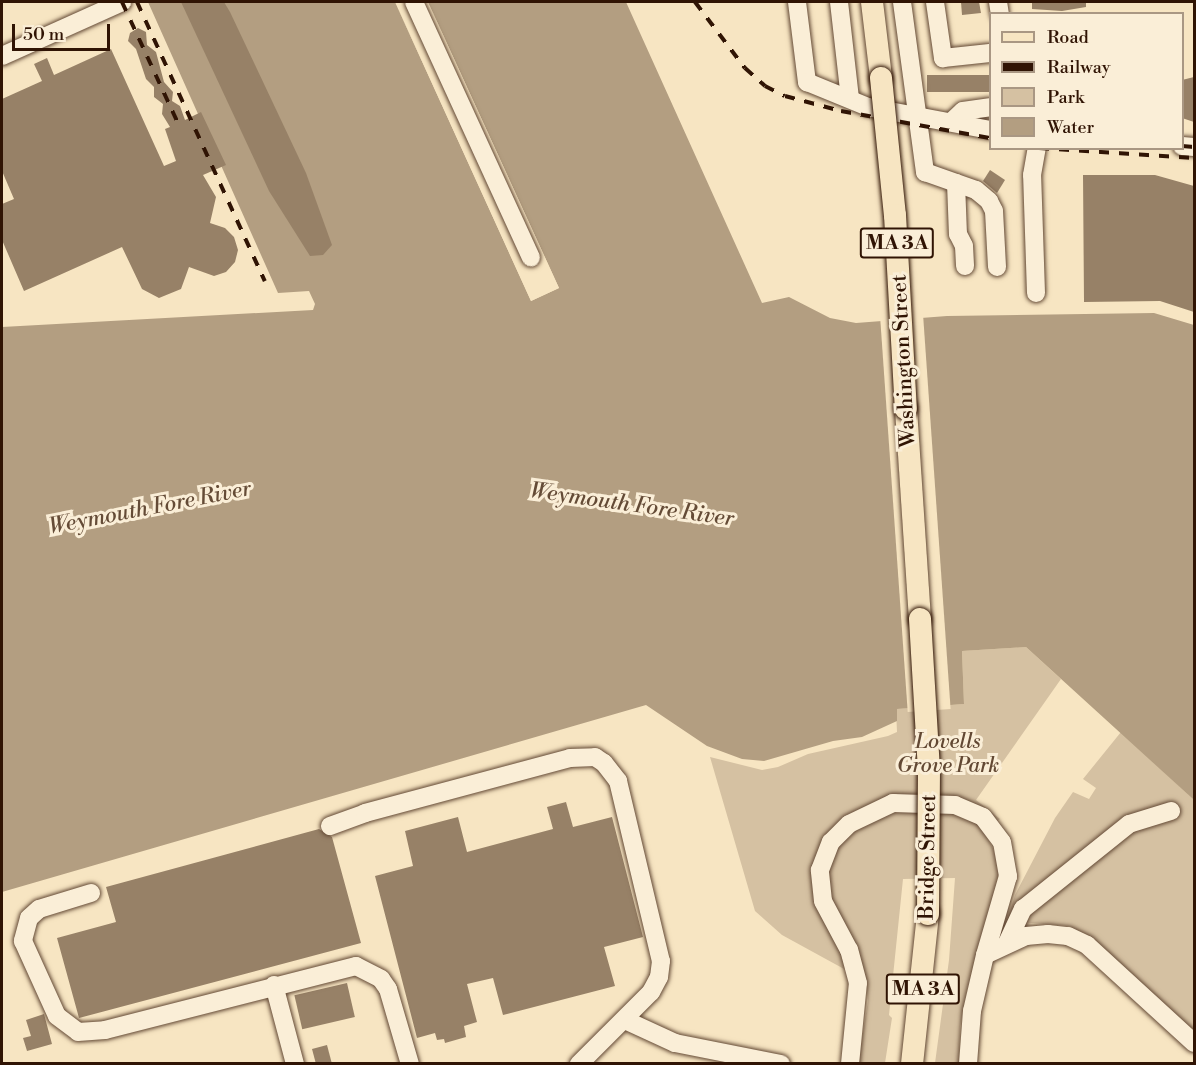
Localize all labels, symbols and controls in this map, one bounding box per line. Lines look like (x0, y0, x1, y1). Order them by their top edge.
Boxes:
scale bar (15, 12, 112, 50)
legend (989, 12, 1184, 150)
text: 50 m (23, 23, 64, 46)
text: Road (1047, 26, 1089, 49)
text: Railway (1047, 56, 1110, 79)
text: Park (1047, 86, 1084, 109)
text: Water (1047, 116, 1094, 139)
road number: MA 3A (860, 226, 934, 260)
street label: Washington Street (887, 274, 921, 448)
water label: Weymouth Fore River (46, 475, 254, 541)
water label: Weymouth Fore River (528, 478, 736, 532)
park label: Lovells Grove Park (897, 729, 999, 779)
street label: Bridge Street (914, 794, 942, 920)
road number: MA 3A (886, 972, 960, 1006)

